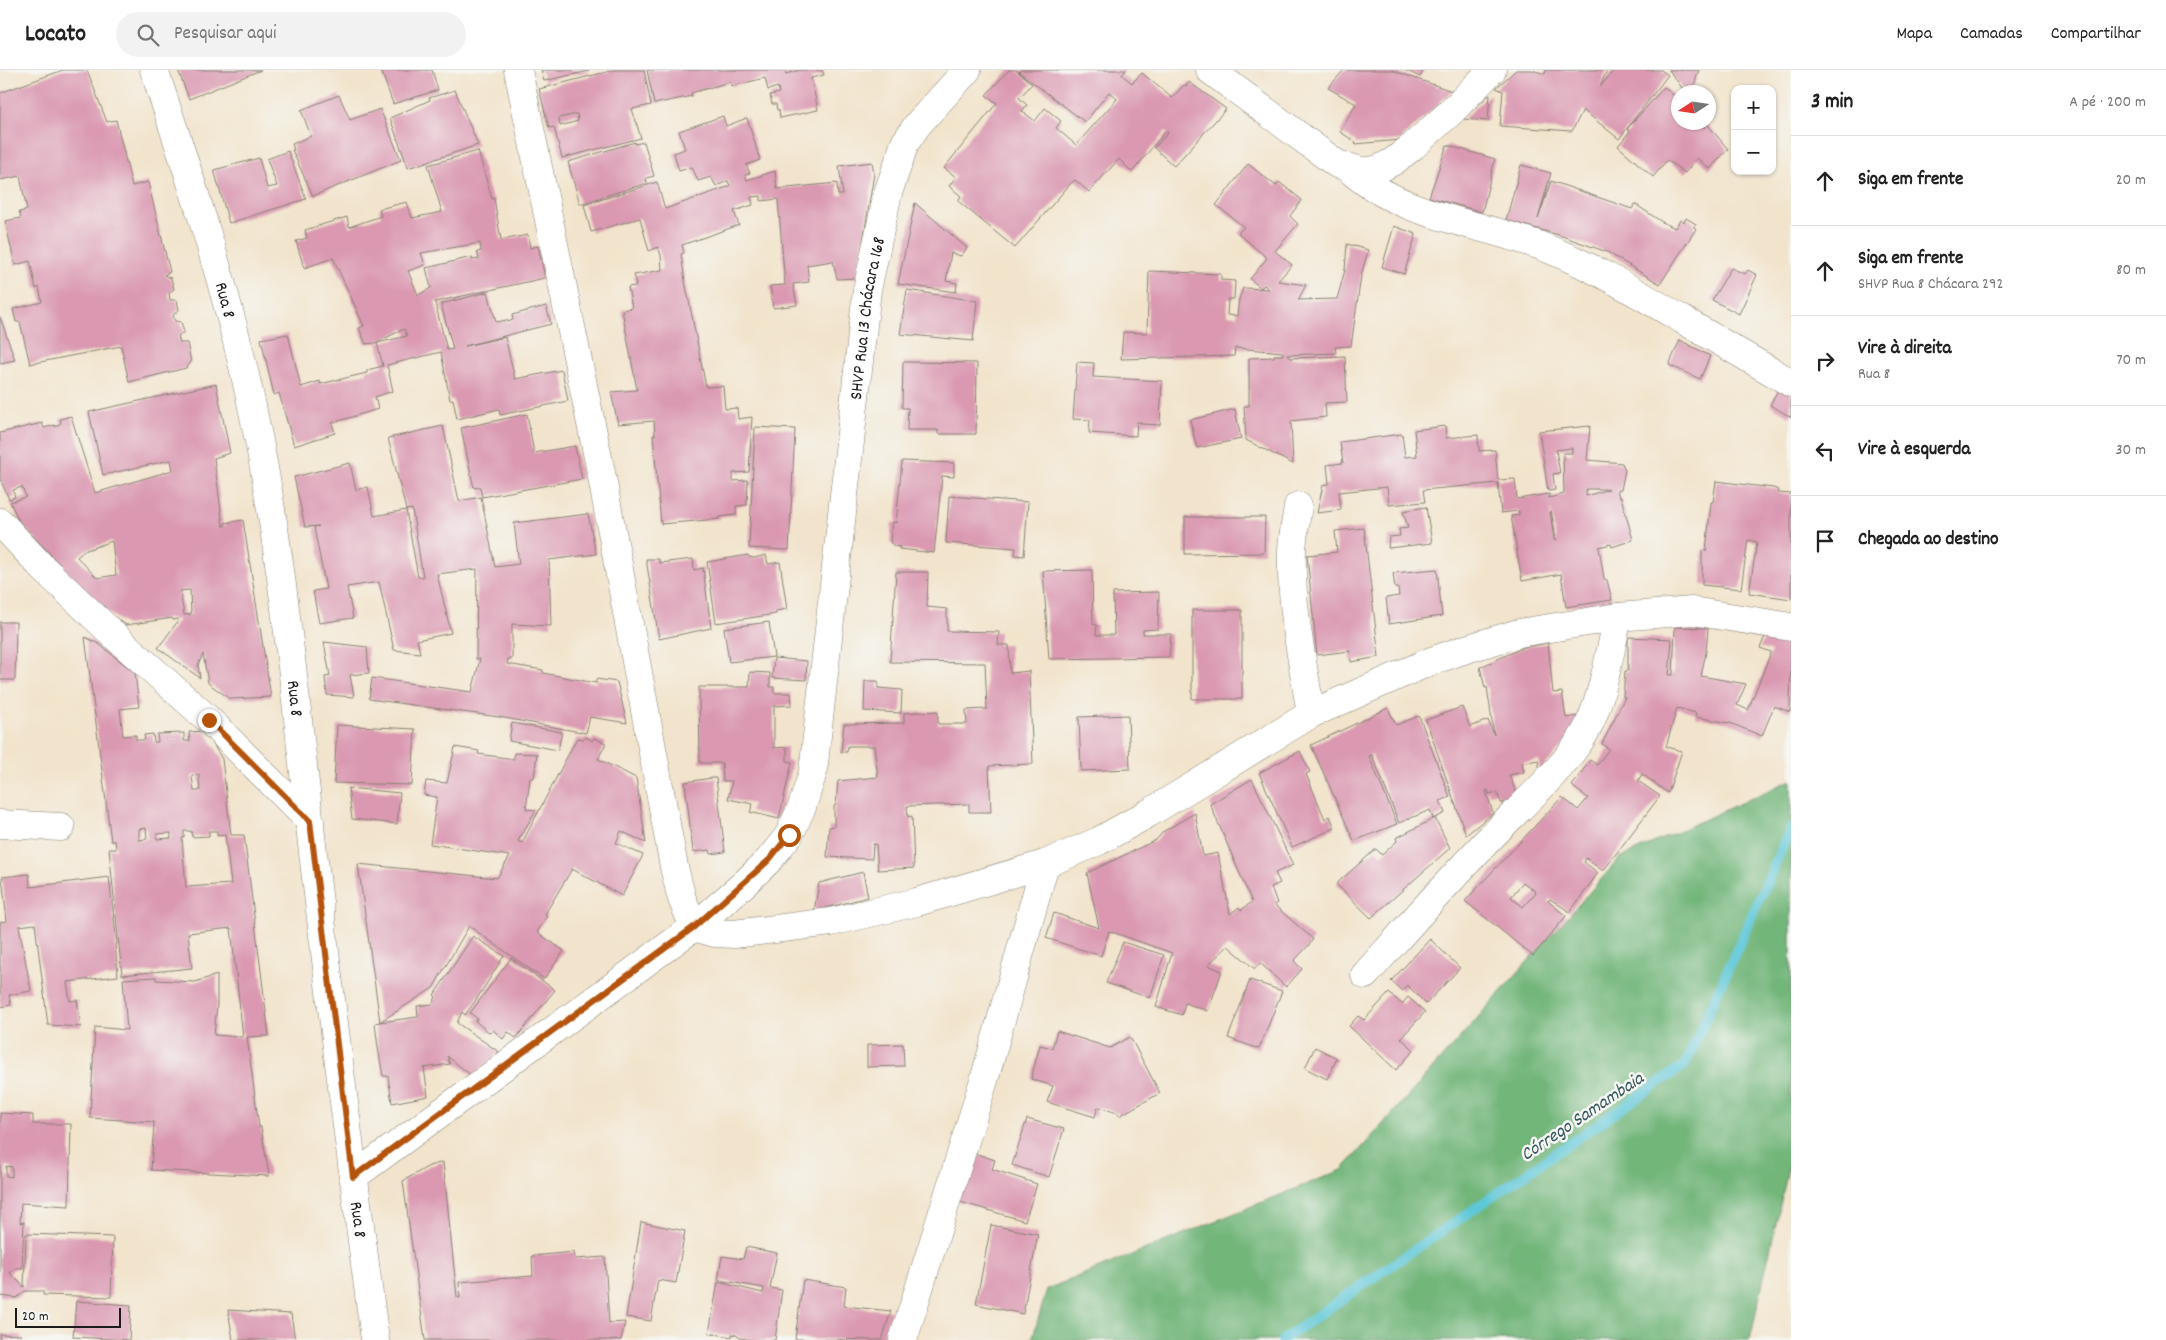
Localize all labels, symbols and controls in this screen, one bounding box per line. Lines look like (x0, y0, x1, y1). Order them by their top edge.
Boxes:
search box (116, 12, 466, 57)
text: Locato (25, 18, 86, 52)
icon: search (134, 21, 162, 49)
text: Pesquisar aqui (174, 21, 276, 48)
text: Mapa (1896, 22, 1932, 47)
text: Camadas (1960, 22, 2023, 47)
text: Compartilhar (2051, 22, 2141, 47)
north arrow (1671, 85, 1716, 130)
map controls (1731, 85, 1776, 175)
button: + (1731, 85, 1776, 130)
text: 3 min (1811, 88, 1853, 118)
text: A pé · 200 m (2069, 91, 2146, 114)
button: − (1731, 130, 1776, 175)
icon: ahead (1811, 167, 1839, 195)
text: Siga em frente (1858, 167, 1963, 194)
text: 20 m (2116, 169, 2146, 192)
street label: SHVP Rua 13 Chácara 168 (845, 235, 893, 401)
text: Siga em frente (1858, 246, 1963, 273)
icon: ahead (1811, 257, 1839, 285)
text: 80 m (2116, 259, 2146, 282)
text: SHVP Rua 8 Chácara 292 (1858, 273, 2003, 296)
street label: Rua 8 (207, 280, 240, 321)
text: Vire à direita (1858, 336, 1951, 363)
icon: right (1811, 347, 1839, 375)
text: 70 m (2116, 349, 2146, 372)
text: Rua 8 (1858, 363, 1890, 386)
icon: left (1811, 437, 1839, 465)
text: Vire à esquerda (1858, 437, 1970, 464)
text: 30 m (2116, 439, 2146, 462)
icon: arrive (1811, 527, 1839, 555)
text: Chegada ao destino (1858, 527, 1999, 554)
street label: Rua 8 (279, 679, 308, 718)
route end (198, 709, 221, 732)
route start (778, 824, 801, 847)
water label: Córrego Samambaia (1516, 1066, 1651, 1169)
street label: Rua 8 (342, 1200, 371, 1240)
scale bar (15, 1305, 121, 1328)
text: 20 m (22, 1307, 49, 1327)

